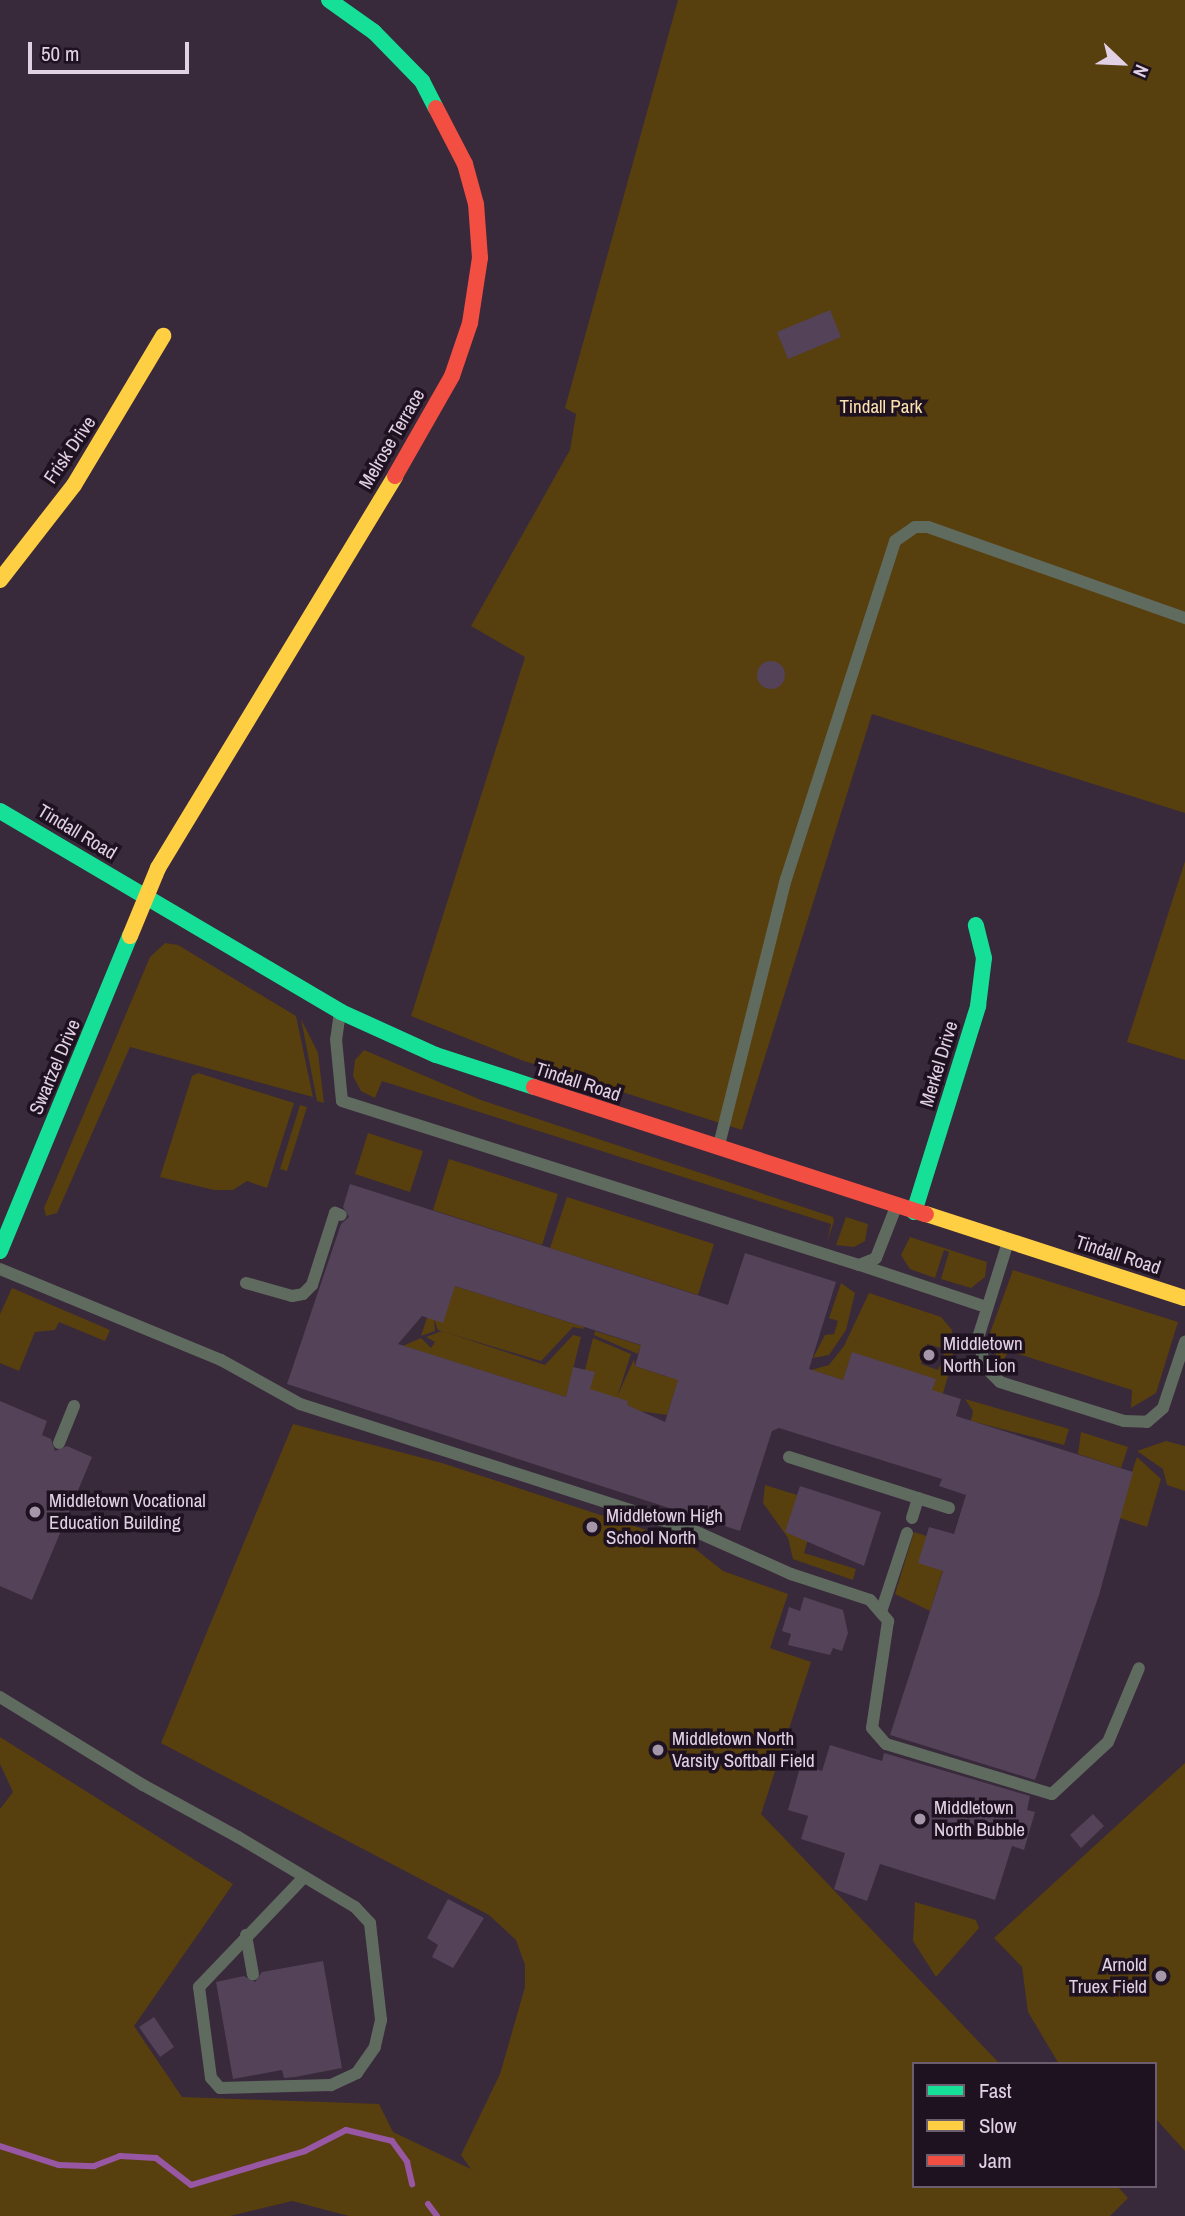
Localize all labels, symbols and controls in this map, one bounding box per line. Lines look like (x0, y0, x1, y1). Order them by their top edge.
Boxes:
scale bar (32, 28, 192, 72)
north arrow (1087, 28, 1157, 98)
text: 50 m (41, 39, 79, 68)
text: N (1127, 61, 1155, 81)
street label: Melrose Terrace (354, 385, 430, 493)
park label: Tindall Park (840, 396, 922, 418)
street label: Frisk Drive (39, 412, 101, 488)
street label: Tindall Road (33, 800, 121, 864)
street label: Swartzel Drive (25, 1016, 85, 1118)
street label: Merkel Drive (915, 1018, 963, 1110)
street label: Tindall Road (533, 1058, 623, 1106)
street label: Tindall Road (1073, 1231, 1163, 1279)
place label: Middletown North Lion (943, 1333, 1023, 1377)
marker: Middletown North Lion (921, 1347, 937, 1363)
place label: Middletown Vocational Education Building (49, 1490, 206, 1534)
marker: Middletown Vocational Education Building (27, 1504, 43, 1520)
place label: Middletown High School North (606, 1505, 723, 1549)
marker: Middletown High School North (584, 1519, 600, 1535)
place label: Middletown North Varsity Softball Field (672, 1728, 815, 1772)
marker: Middletown North Varsity Softball Field (650, 1742, 666, 1758)
place label: Middletown North Bubble (934, 1797, 1025, 1841)
marker: Middletown North Bubble (912, 1811, 928, 1827)
place label: Arnold Truex Field (1069, 1954, 1147, 1998)
marker: Arnold Truex Field (1153, 1968, 1169, 1984)
legend (912, 2062, 1157, 2188)
text: Fast (979, 2076, 1012, 2105)
text: Slow (979, 2111, 1016, 2140)
text: Jam (979, 2146, 1012, 2175)

